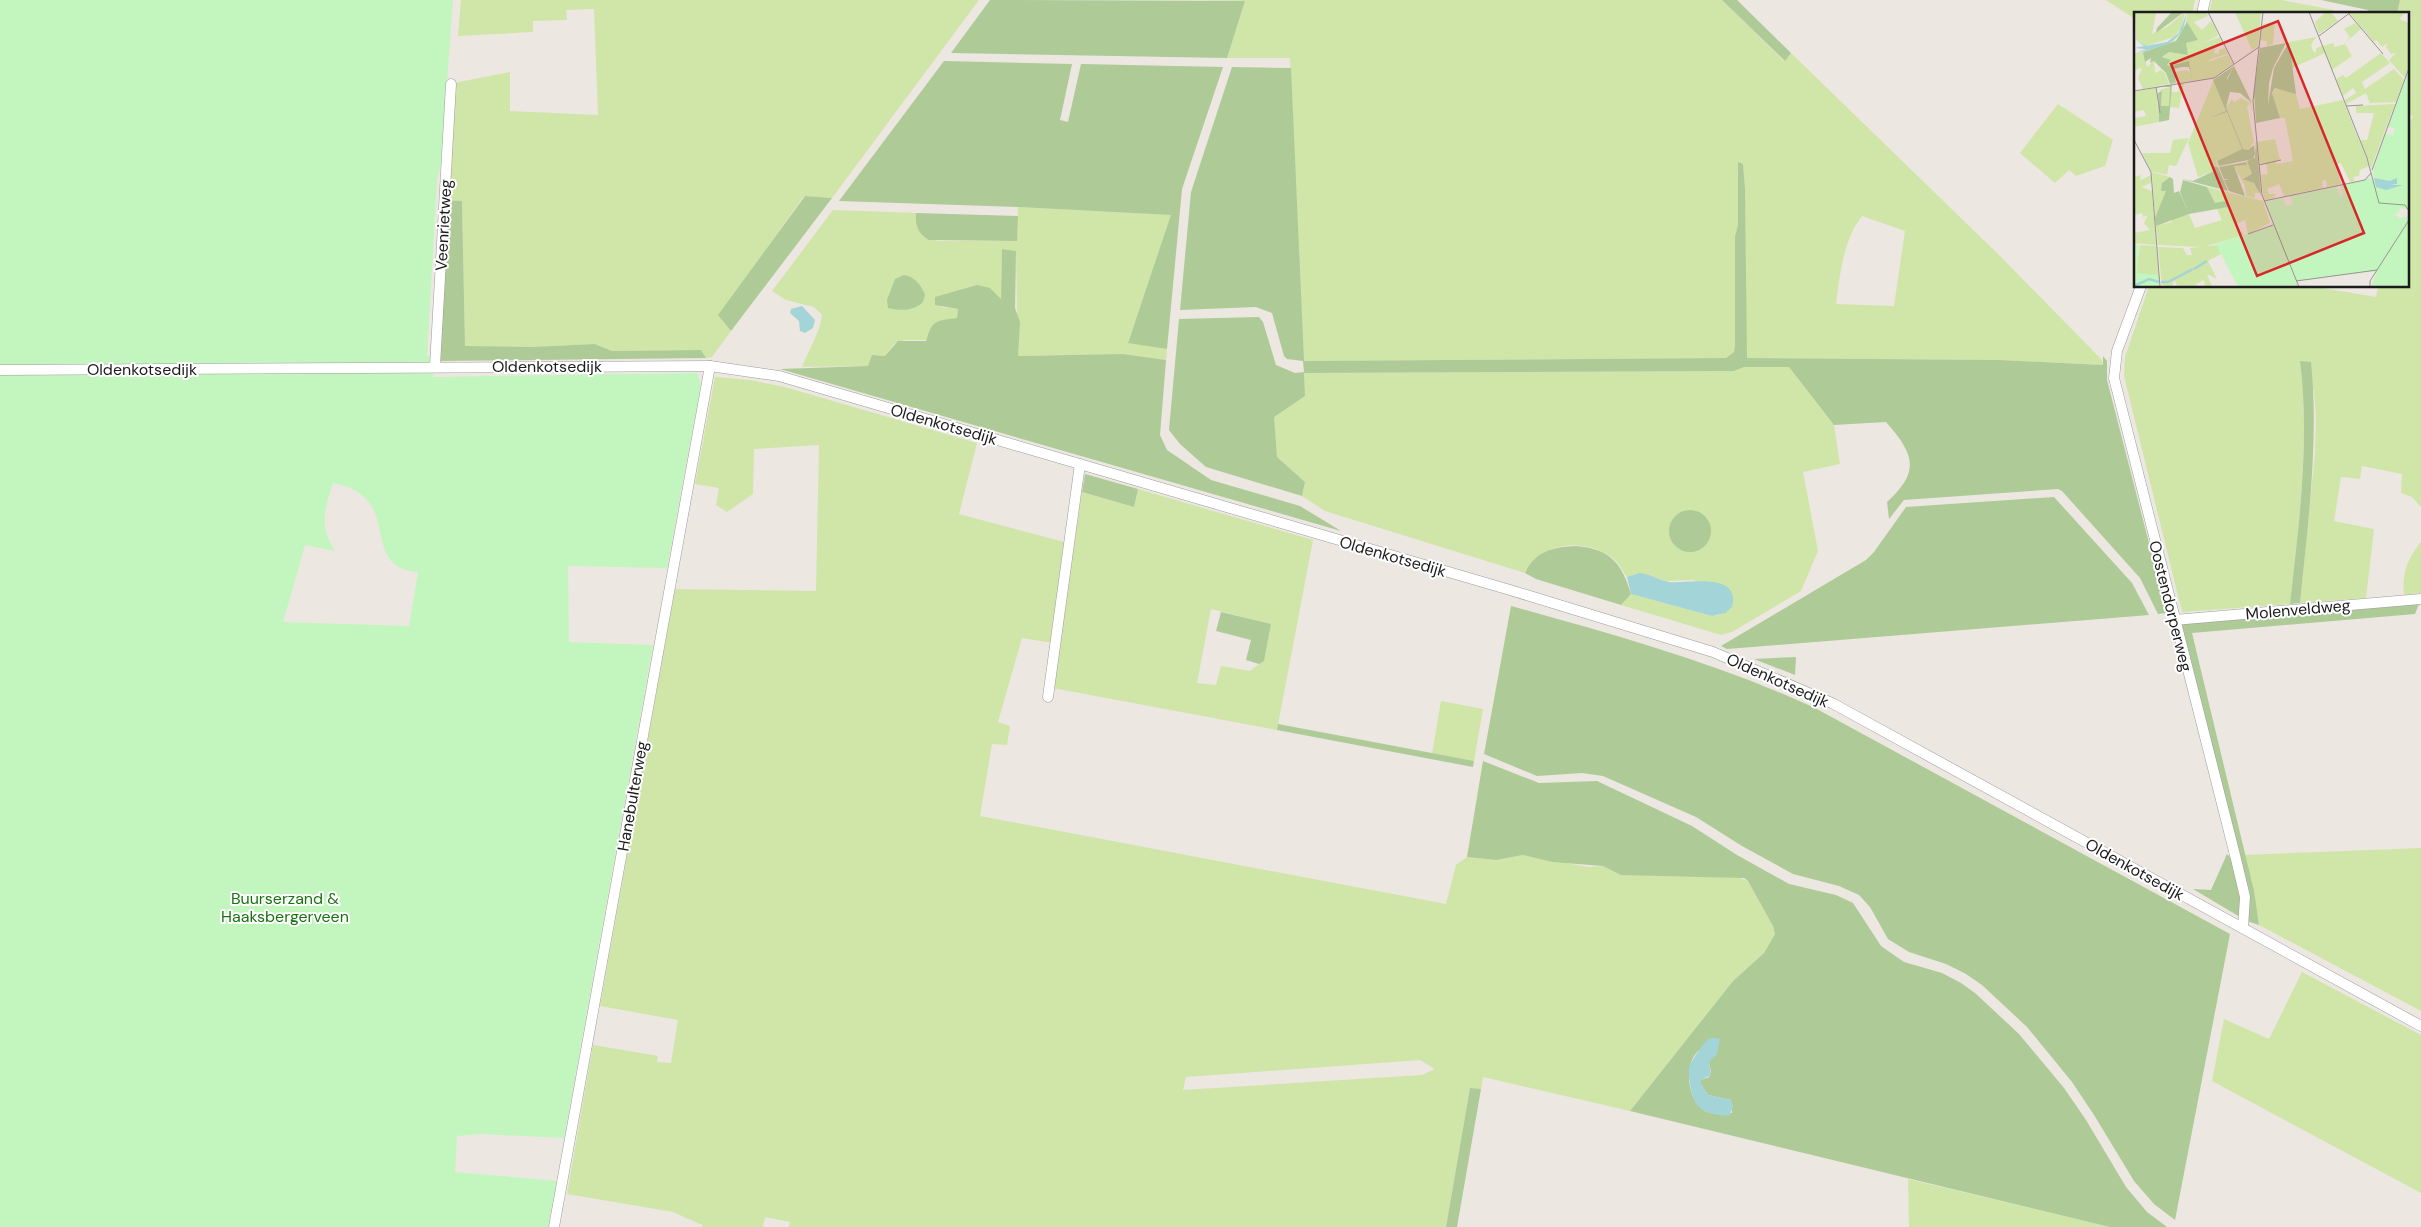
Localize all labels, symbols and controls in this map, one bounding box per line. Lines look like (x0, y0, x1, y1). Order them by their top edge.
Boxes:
inset map (2134, 12, 2408, 288)
street label: Veenrietweg (431, 179, 456, 271)
street label: Oldenkotsedijk (492, 356, 602, 377)
street label: Oldenkotsedijk (87, 359, 197, 380)
street label: Oldenkotsedijk (888, 399, 1000, 450)
street label: Oldenkotsedijk (1337, 531, 1449, 582)
street label: Oostendorperweg (2144, 538, 2197, 674)
street label: Molenveldweg (2245, 594, 2351, 625)
street label: Oldenkotsedijk (1723, 648, 1832, 712)
street label: Hanebulterweg (612, 739, 653, 853)
street label: Oldenkotsedijk (2082, 834, 2188, 905)
park label: Buurserzand & Haaksbergerveen (221, 888, 349, 927)

